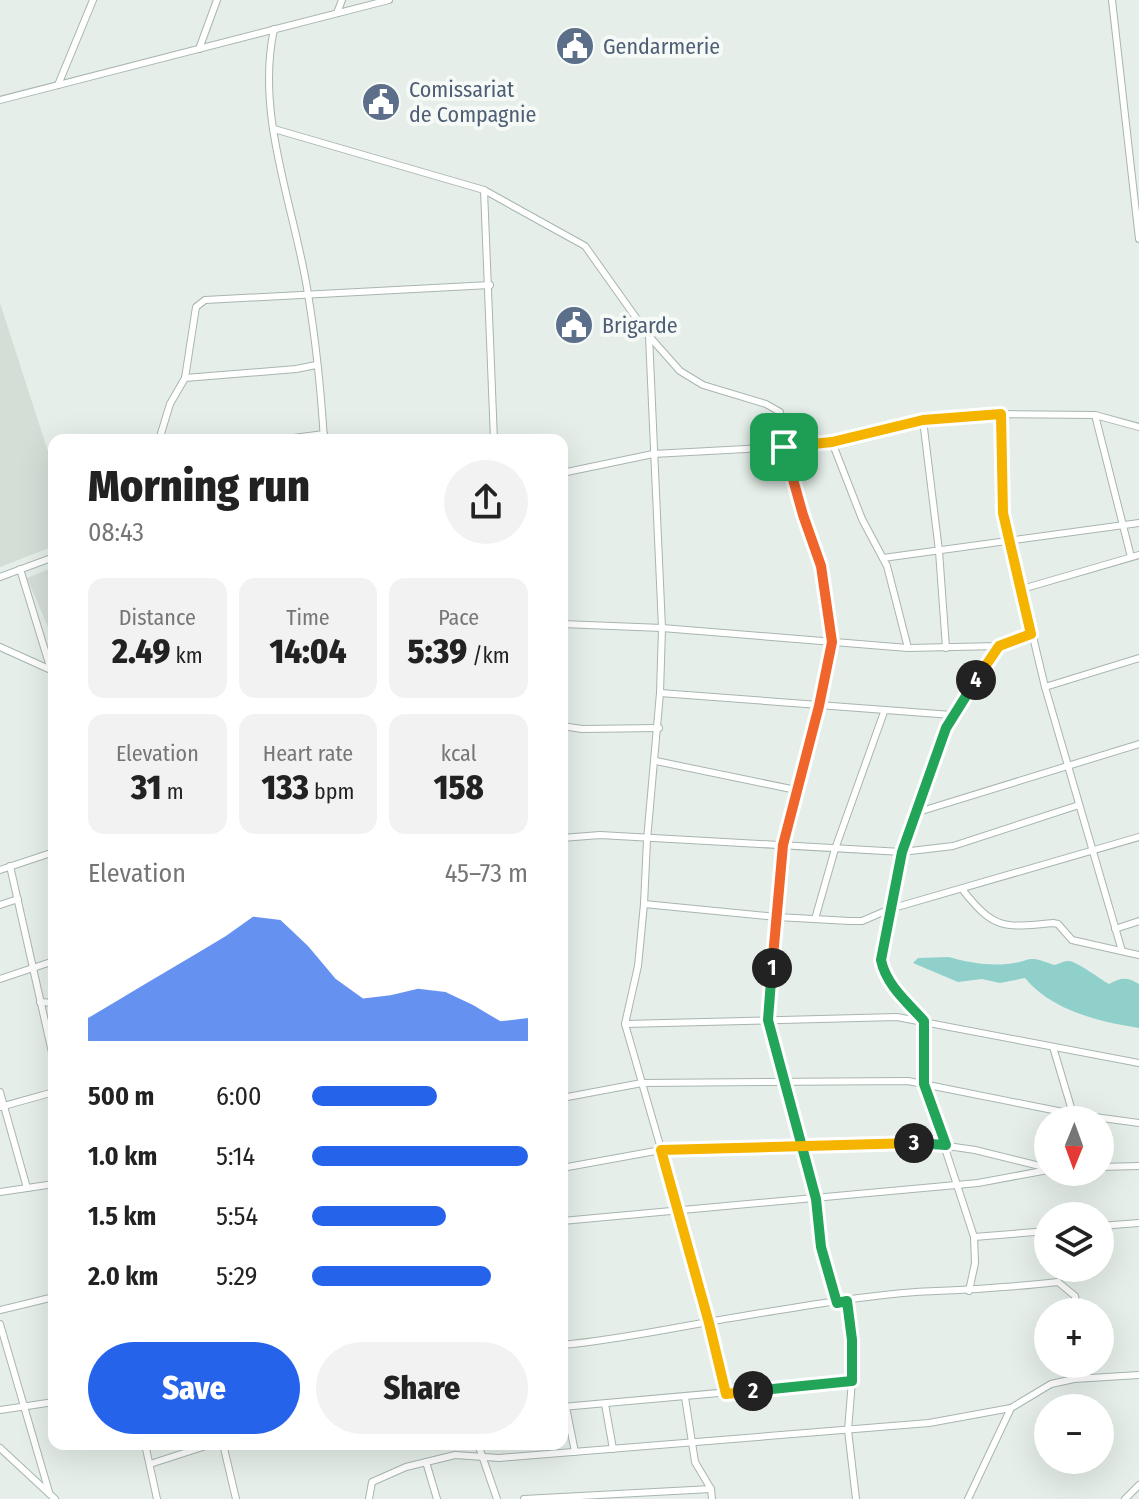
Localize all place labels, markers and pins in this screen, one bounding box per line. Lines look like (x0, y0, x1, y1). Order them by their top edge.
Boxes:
public building icon: Gendarmerie (554, 25, 596, 67)
place label: Gendarmerie (603, 33, 720, 60)
place label: Comissariat de Compagnie (409, 76, 536, 128)
public building icon: Comissariat de Compagnie (360, 81, 402, 123)
public building icon: Brigarde (553, 304, 595, 346)
place label: Brigarde (602, 312, 678, 339)
pin (750, 413, 818, 481)
pin: 4 (956, 660, 996, 700)
pin: 1 (752, 948, 792, 988)
pin: 3 (894, 1123, 934, 1163)
pin: 2 (733, 1371, 773, 1411)

